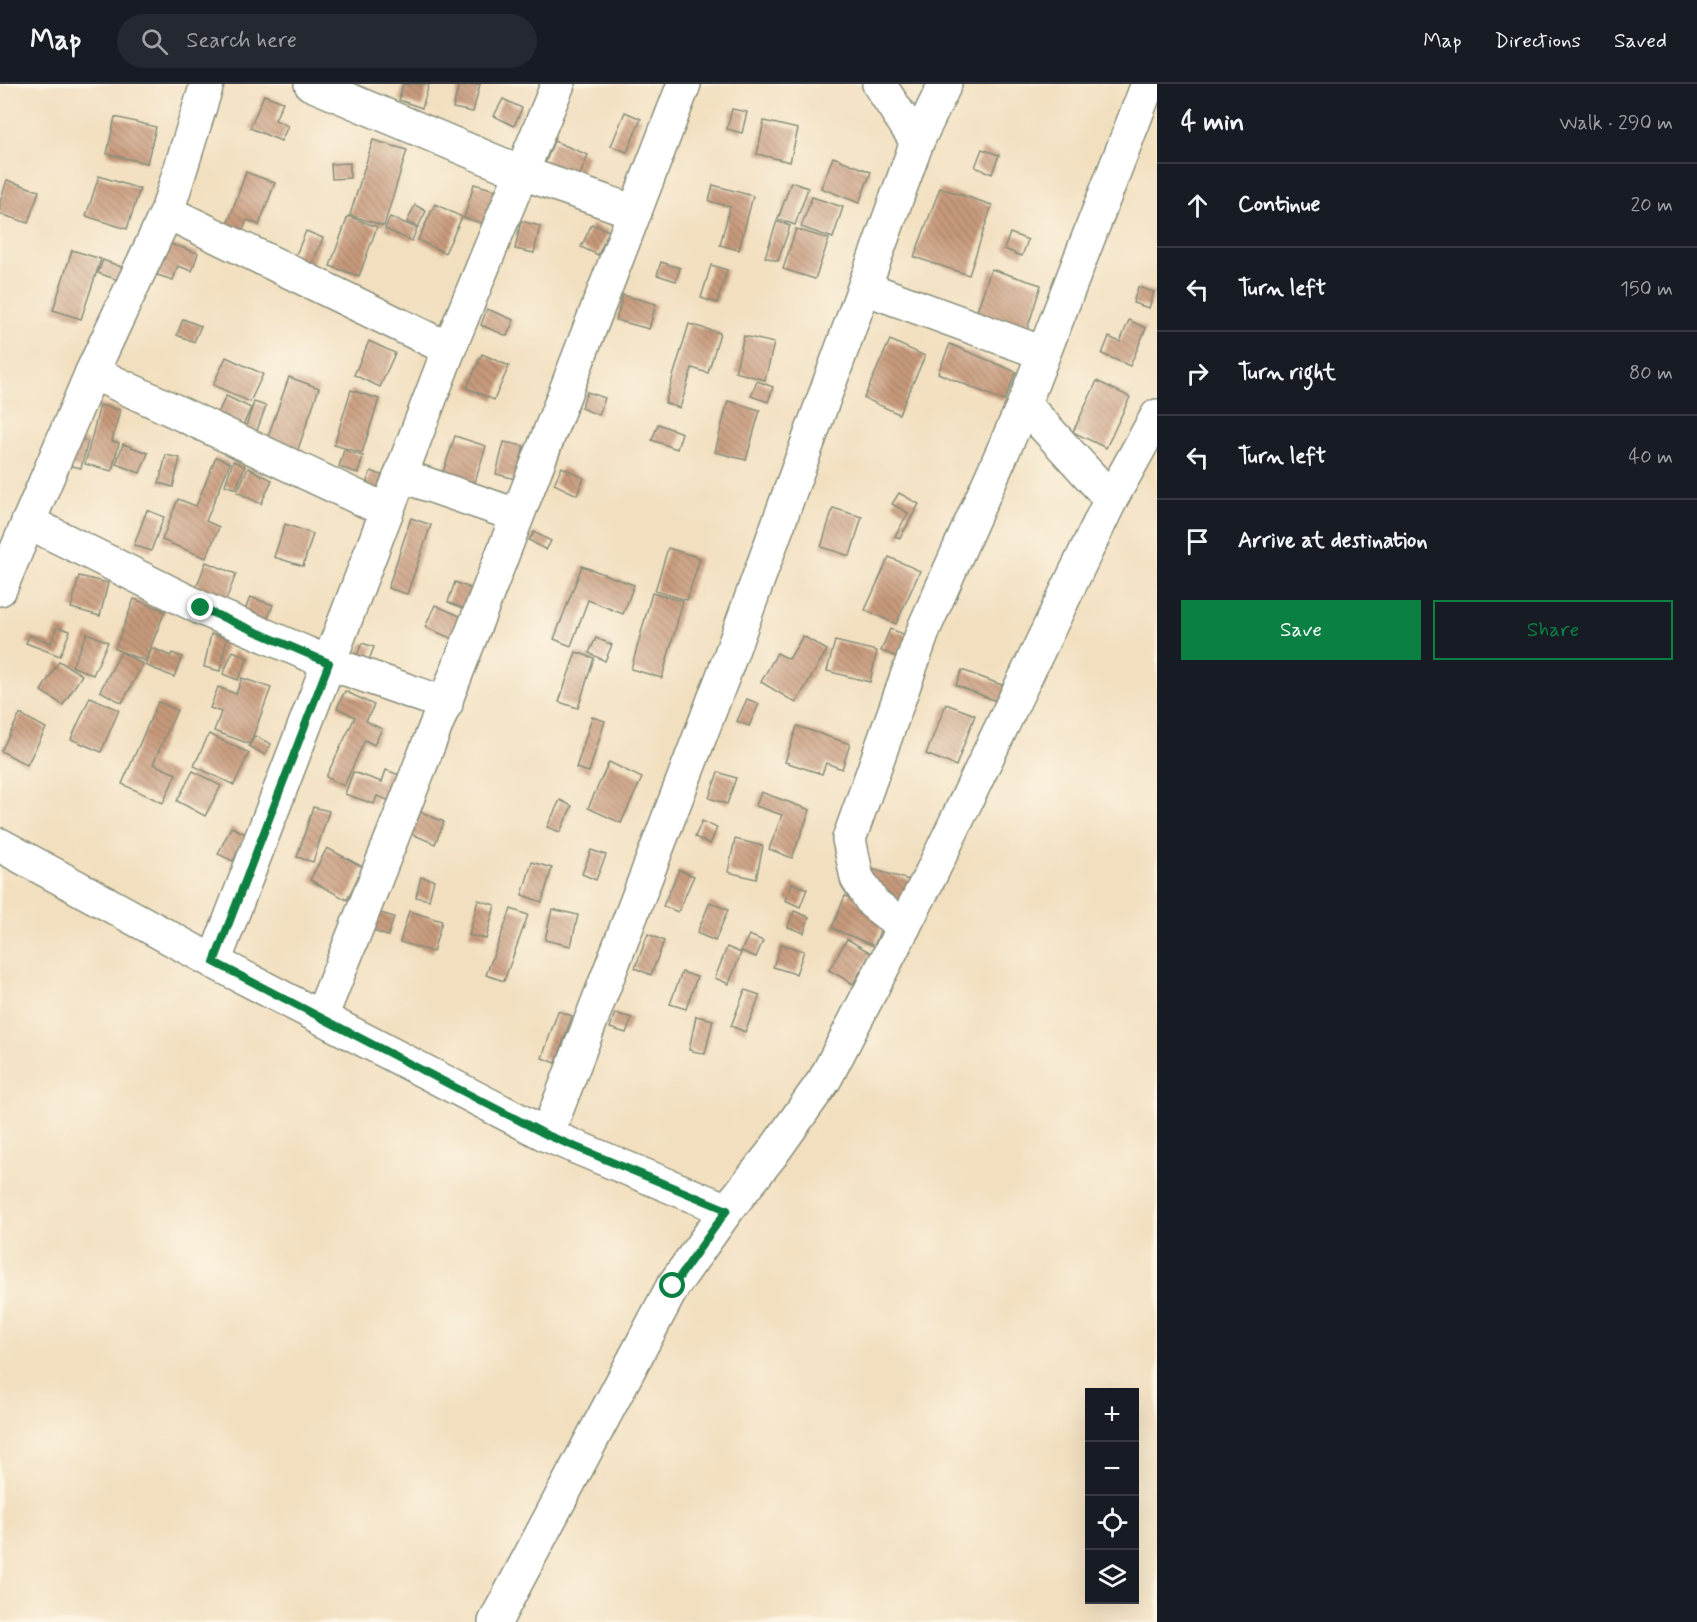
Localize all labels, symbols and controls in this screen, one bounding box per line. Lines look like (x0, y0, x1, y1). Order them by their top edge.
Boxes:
search box (117, 14, 537, 68)
text: Map (30, 23, 81, 60)
icon: search (138, 25, 171, 58)
text: Search here (186, 27, 297, 55)
text: Map (1423, 27, 1462, 55)
text: Directions (1495, 27, 1581, 55)
text: Saved (1614, 27, 1667, 55)
text: 4 min (1181, 106, 1244, 140)
text: Walk · 290 m (1559, 110, 1673, 137)
icon: ahead (1181, 189, 1214, 222)
text: Continue (1238, 191, 1320, 219)
text: 20 m (1630, 192, 1673, 219)
icon: left (1181, 273, 1214, 306)
text: Turn left (1238, 275, 1326, 303)
text: 150 m (1620, 276, 1673, 303)
icon: right (1181, 357, 1214, 390)
text: Turn right (1238, 359, 1336, 387)
text: 80 m (1629, 360, 1673, 387)
icon: left (1181, 441, 1214, 474)
text: Turn left (1238, 443, 1326, 471)
text: 40 m (1629, 444, 1673, 471)
icon: arrive (1181, 525, 1214, 558)
text: Arrive at destination (1238, 527, 1428, 555)
route end (187, 594, 213, 620)
button: Save (1181, 600, 1421, 660)
button: Share (1433, 600, 1673, 660)
route start (659, 1272, 685, 1298)
map controls (1085, 1388, 1139, 1604)
button: + (1085, 1388, 1139, 1442)
button: − (1085, 1442, 1139, 1496)
button: locate (1085, 1496, 1139, 1550)
button: layers (1085, 1550, 1139, 1604)

